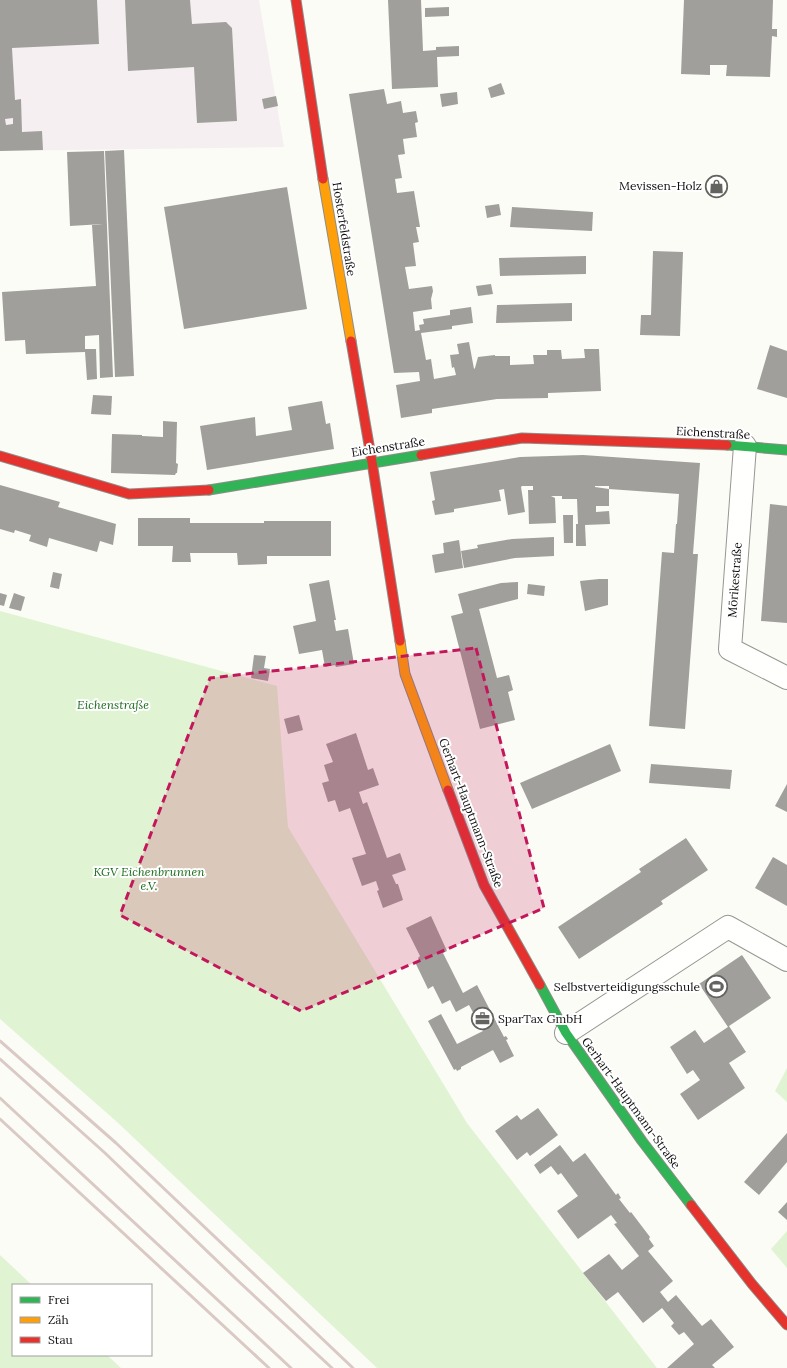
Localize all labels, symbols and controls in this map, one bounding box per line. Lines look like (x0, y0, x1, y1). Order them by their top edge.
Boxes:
shop icon: Mevissen-Holz (704, 173, 730, 199)
place label: Mevissen-Holz (619, 178, 702, 193)
street label: Hosterfeldstraße (330, 181, 359, 278)
street label: Eichenstraße (675, 423, 751, 442)
street label: Eichenstraße (350, 433, 426, 460)
street label: Mörikestraße (724, 541, 745, 618)
park label: Eichenstraße (77, 697, 149, 712)
street label: Gerhart-Hauptmann-Straße (436, 736, 507, 890)
park label: KGV Eichenbrunnen e.V. (93, 864, 205, 893)
sports icon: Selbstverteidigungsschule (703, 974, 729, 1000)
place label: Selbstverteidigungsschule (554, 979, 700, 994)
office icon: SparTax GmbH (470, 1006, 496, 1032)
place label: SparTax GmbH (498, 1011, 582, 1026)
street label: Gerhart-Hauptmann-Straße (579, 1034, 684, 1172)
legend (12, 1284, 152, 1356)
text: Frei (48, 1292, 69, 1307)
text: Zäh (48, 1312, 69, 1327)
text: Stau (48, 1332, 73, 1347)

